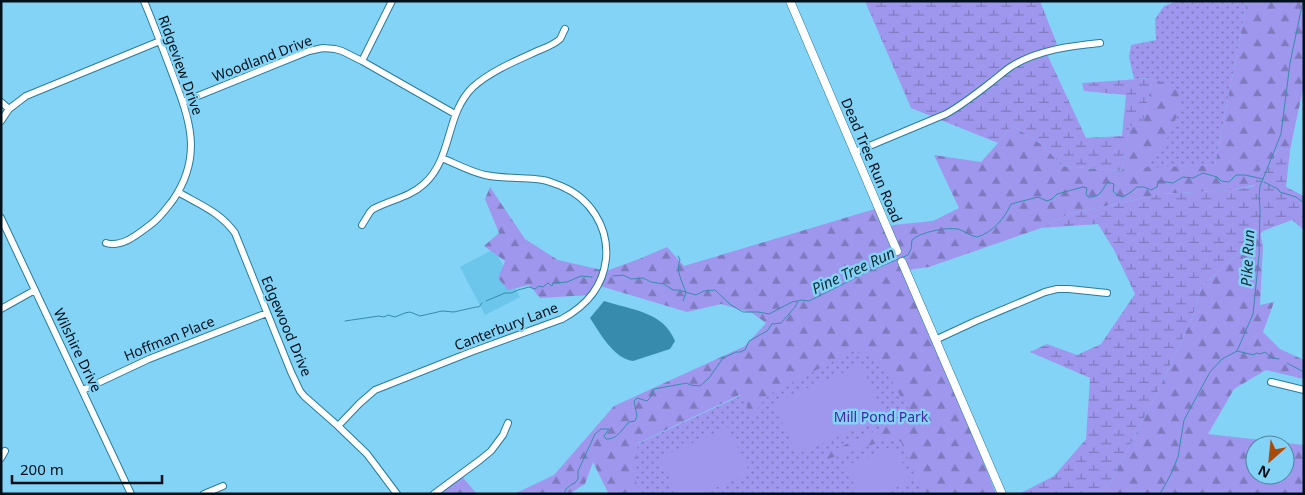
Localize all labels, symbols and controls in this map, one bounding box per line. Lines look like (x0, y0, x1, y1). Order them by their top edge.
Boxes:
street label: Ridgeview Drive (154, 13, 208, 118)
street label: Woodland Drive (209, 30, 315, 86)
street label: Dead Tree Run Road (837, 95, 907, 225)
water label: Pike Run (1236, 229, 1258, 287)
water label: Pine Tree Run (808, 242, 898, 298)
street label: Edgewood Drive (257, 273, 317, 379)
street label: Canterbury Lane (451, 297, 561, 355)
street label: Wilshire Drive (50, 305, 107, 395)
street label: Hoffman Place (121, 311, 217, 365)
park label: Mill Pond Park (834, 407, 929, 426)
north arrow (1245, 435, 1295, 485)
scale bar (12, 452, 162, 484)
text: 200 m (20, 459, 64, 479)
text: N (1254, 461, 1273, 483)

